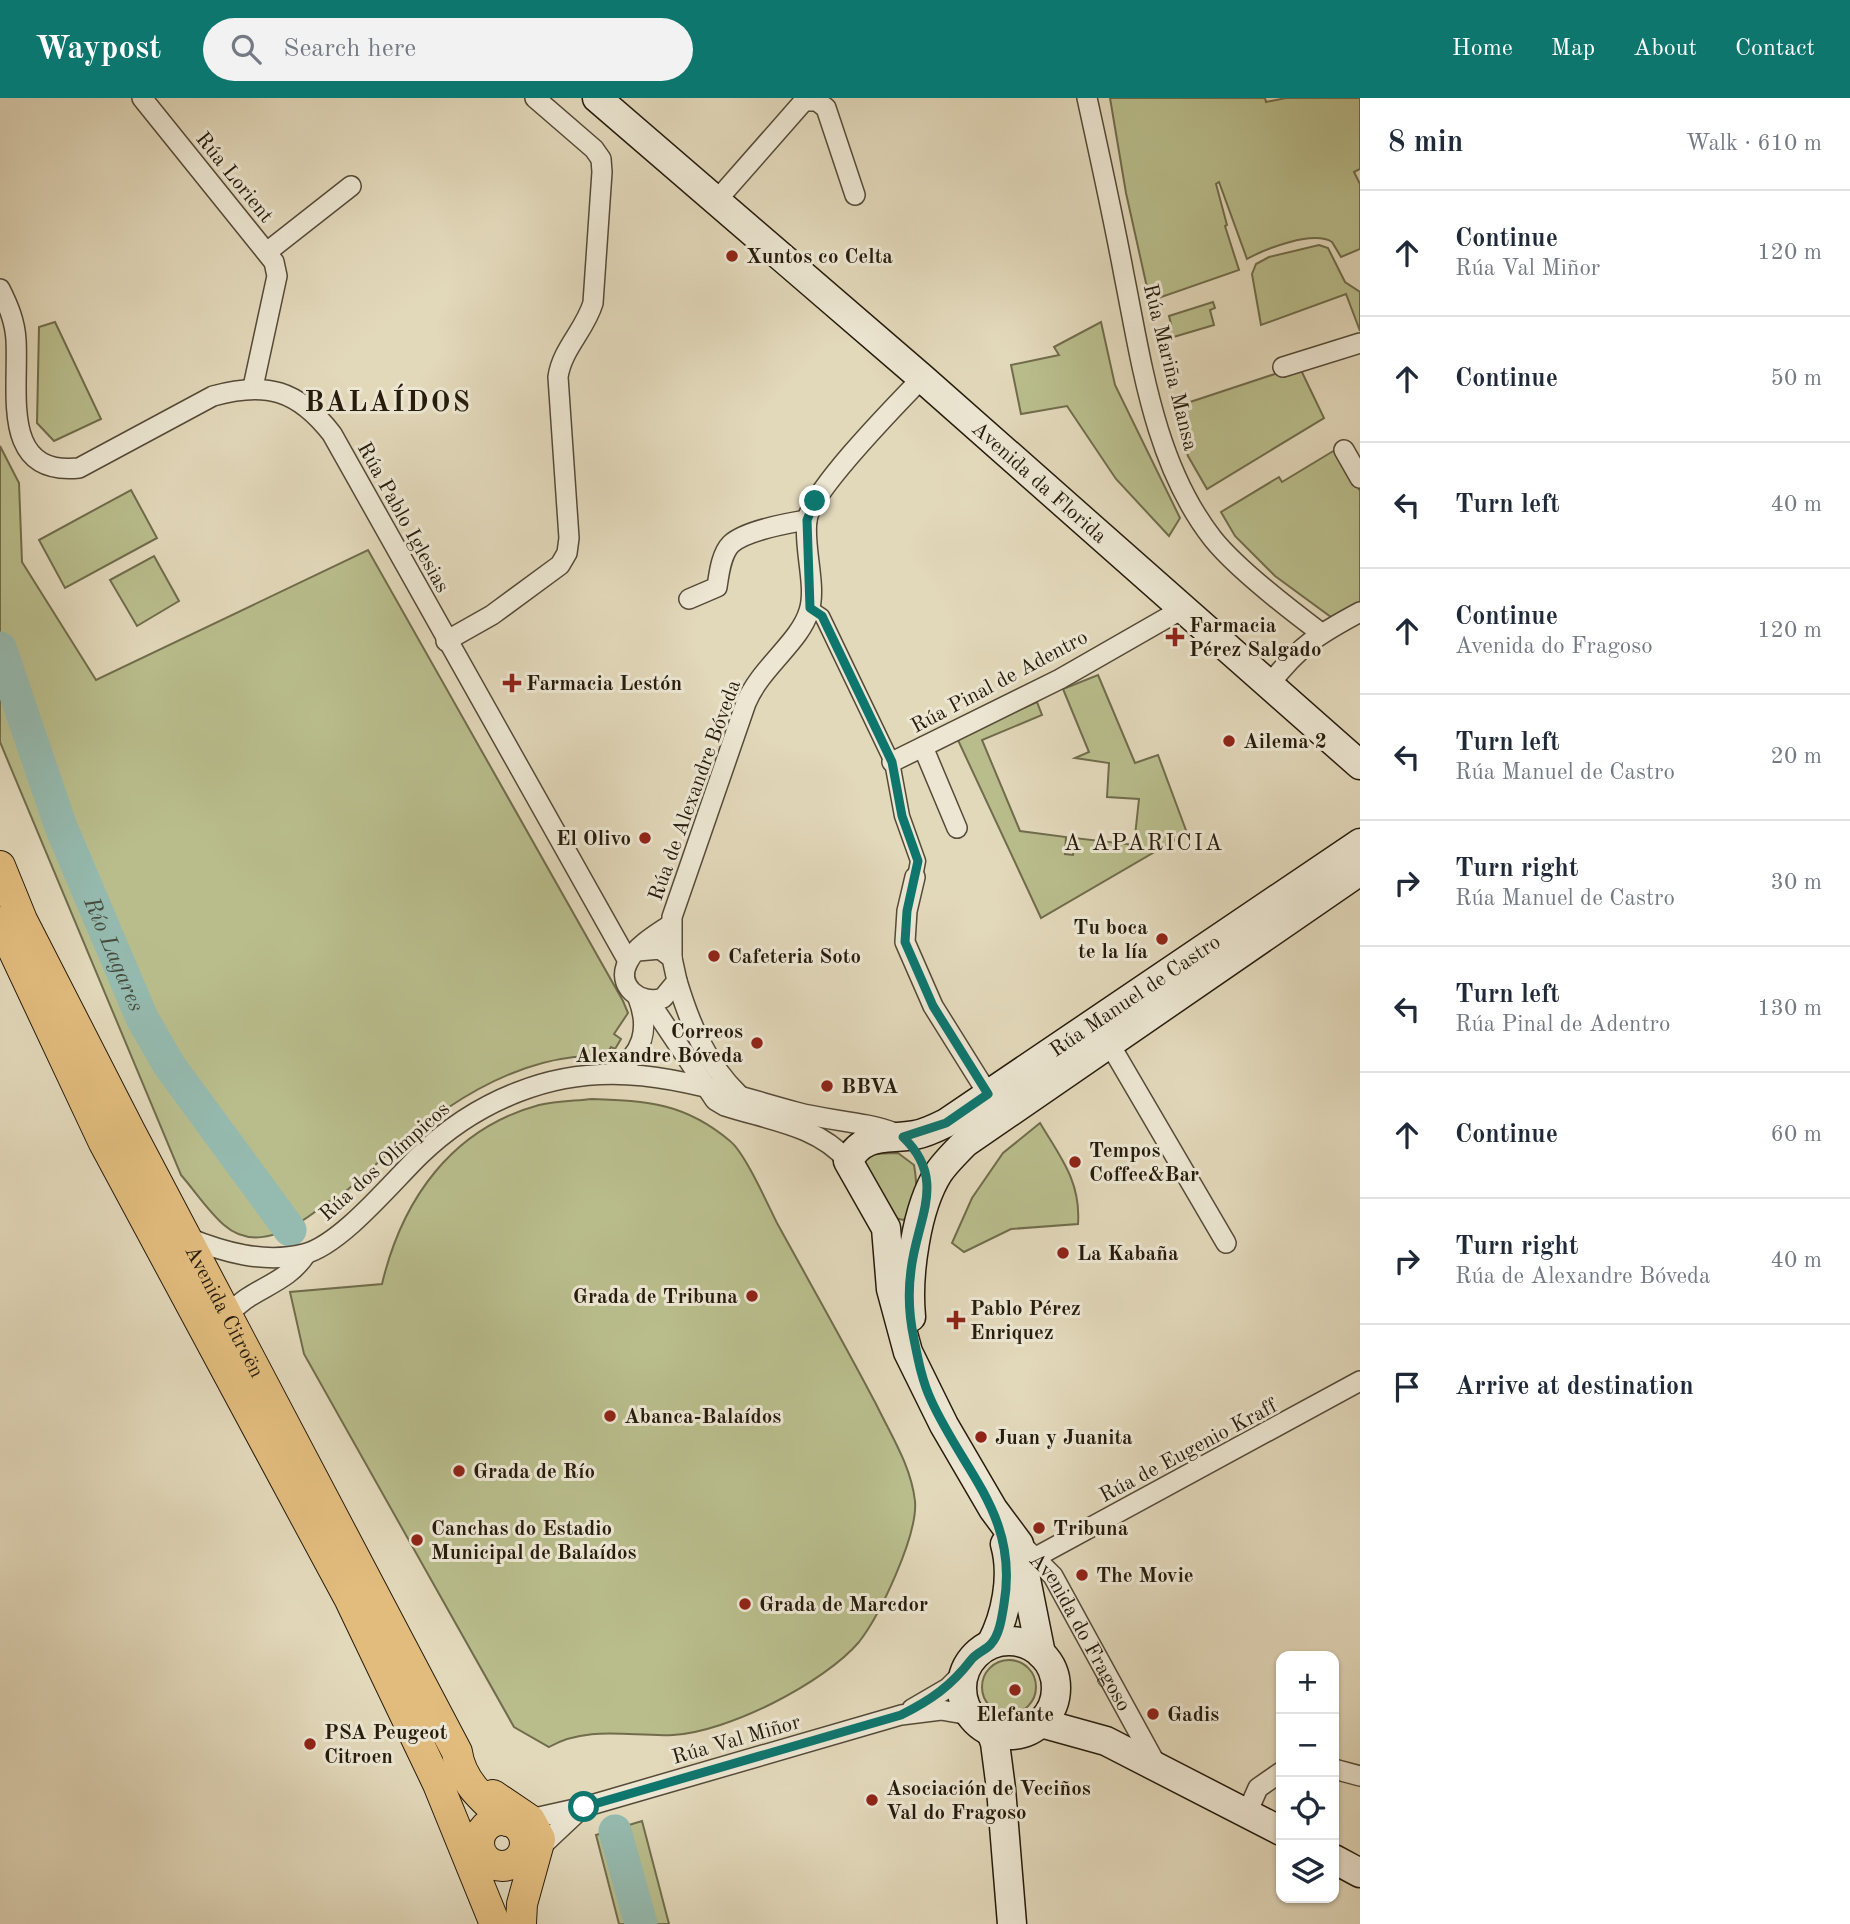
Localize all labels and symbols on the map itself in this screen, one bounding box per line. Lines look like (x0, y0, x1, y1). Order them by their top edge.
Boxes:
street label: Rúa Lorient (191, 129, 276, 227)
place label: Xuntos co Celta (746, 247, 893, 268)
marker: Xuntos co Celta (724, 248, 740, 264)
street label: Rúa Mariña Mansa (1139, 282, 1200, 453)
district label: BALAÍDOS (304, 383, 472, 418)
street label: Avenida da Florida (967, 418, 1110, 548)
street label: Rúa Pablo Iglesias (353, 439, 453, 596)
route end (799, 485, 830, 516)
place label: Farmacia Pérez Salgado (1189, 616, 1321, 661)
street label: Rúa Pinal de Adentro (908, 627, 1091, 738)
marker: Farmacia Pérez Salgado (1167, 629, 1183, 645)
place label: Farmacia Lestón (526, 674, 682, 695)
marker: Farmacia Lestón (504, 675, 520, 691)
street label: Rúa de Alexandre Bóveda (646, 677, 745, 904)
place label: Ailema 2 (1243, 732, 1327, 753)
marker: Ailema 2 (1221, 733, 1237, 749)
place label: El Olivo (556, 829, 631, 850)
marker: El Olivo (637, 830, 653, 846)
district label: A APARICIA (1064, 832, 1224, 855)
water label: Río Lagares (79, 893, 148, 1015)
place label: Tu boca te la lía (1073, 918, 1148, 963)
marker: Tu boca te la lía (1154, 931, 1170, 947)
street label: Rúa Manuel de Castro (1046, 932, 1225, 1062)
place label: Cafeteria Soto (728, 947, 861, 968)
marker: Cafeteria Soto (706, 948, 722, 964)
place label: Correos Alexandre Bóveda (575, 1022, 743, 1067)
marker: Correos Alexandre Bóveda (749, 1035, 765, 1051)
place label: BBVA (841, 1077, 899, 1098)
marker: BBVA (819, 1078, 835, 1094)
street label: Rúa dos Olímpicos (316, 1098, 454, 1226)
place label: Tempos Coffee&Bar (1089, 1141, 1199, 1186)
marker: Tempos Coffee&Bar (1067, 1154, 1083, 1170)
street label: Avenida Citroën (180, 1242, 267, 1381)
place label: La Kabaña (1077, 1244, 1179, 1265)
marker: La Kabaña (1055, 1245, 1071, 1261)
place label: Grada de Tribuna (573, 1287, 738, 1308)
marker: Grada de Tribuna (744, 1288, 760, 1304)
place label: Pablo Pérez Enriquez (970, 1299, 1081, 1344)
marker: Pablo Pérez Enriquez (948, 1312, 964, 1328)
street label: Rúa de Eugenio Kraff (1096, 1395, 1282, 1507)
place label: Abanca-Balaídos (624, 1407, 781, 1428)
marker: Abanca-Balaídos (602, 1408, 618, 1424)
place label: Juan y Juanita (995, 1428, 1133, 1449)
marker: Juan y Juanita (973, 1429, 989, 1445)
place label: Grada de Río (473, 1462, 595, 1483)
marker: Grada de Río (451, 1463, 467, 1479)
place label: Canchas do Estadio Municipal de Balaídos (431, 1519, 637, 1564)
place label: Tribuna (1053, 1519, 1129, 1540)
marker: Tribuna (1031, 1520, 1047, 1536)
marker: Canchas do Estadio Municipal de Balaídos (409, 1532, 425, 1548)
street label: Avenida do Fragoso (1024, 1550, 1134, 1715)
place label: The Movie (1096, 1566, 1194, 1587)
marker: The Movie (1074, 1567, 1090, 1583)
place label: Grada de Marcdor (759, 1595, 928, 1616)
marker: Grada de Marcdor (737, 1596, 753, 1612)
marker: Elefante (1007, 1682, 1023, 1698)
place label: Elefante (976, 1705, 1054, 1726)
place label: Gadis (1167, 1705, 1219, 1726)
marker: Gadis (1145, 1706, 1161, 1722)
street label: Rúa Val Miñor (670, 1712, 803, 1769)
place label: PSA Peugeot Citroen (324, 1723, 448, 1768)
marker: PSA Peugeot Citroen (302, 1736, 318, 1752)
place label: Asociación de Veciños Val do Fragoso (886, 1779, 1091, 1824)
route start (568, 1791, 599, 1822)
marker: Asociación de Veciños Val do Fragoso (864, 1792, 880, 1808)

